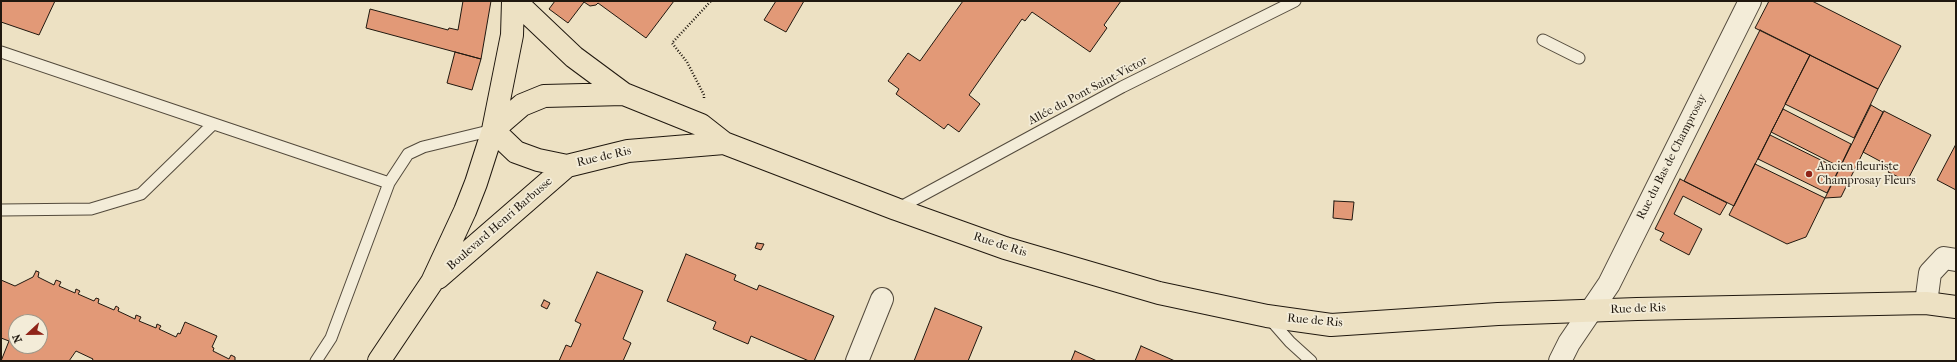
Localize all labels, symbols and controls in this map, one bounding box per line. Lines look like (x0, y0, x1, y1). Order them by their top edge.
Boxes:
street label: Allée du Pont Saint-Victor (1026, 53, 1150, 129)
street label: Rue du Bas de Champrosay (1634, 92, 1710, 222)
street label: Rue de Ris (575, 144, 633, 170)
place label: Ancien fleuriste Champrosay Fleurs (1817, 160, 1916, 188)
marker: Ancien fleuriste Champrosay Fleurs (1804, 169, 1814, 179)
street label: Boulevard Henri Barbusse (444, 174, 556, 274)
street label: Rue de Ris (971, 230, 1029, 260)
street label: Rue de Ris (1610, 301, 1666, 317)
street label: Rue de Ris (1287, 311, 1343, 331)
north arrow (8, 314, 48, 354)
text: N (10, 332, 25, 345)

